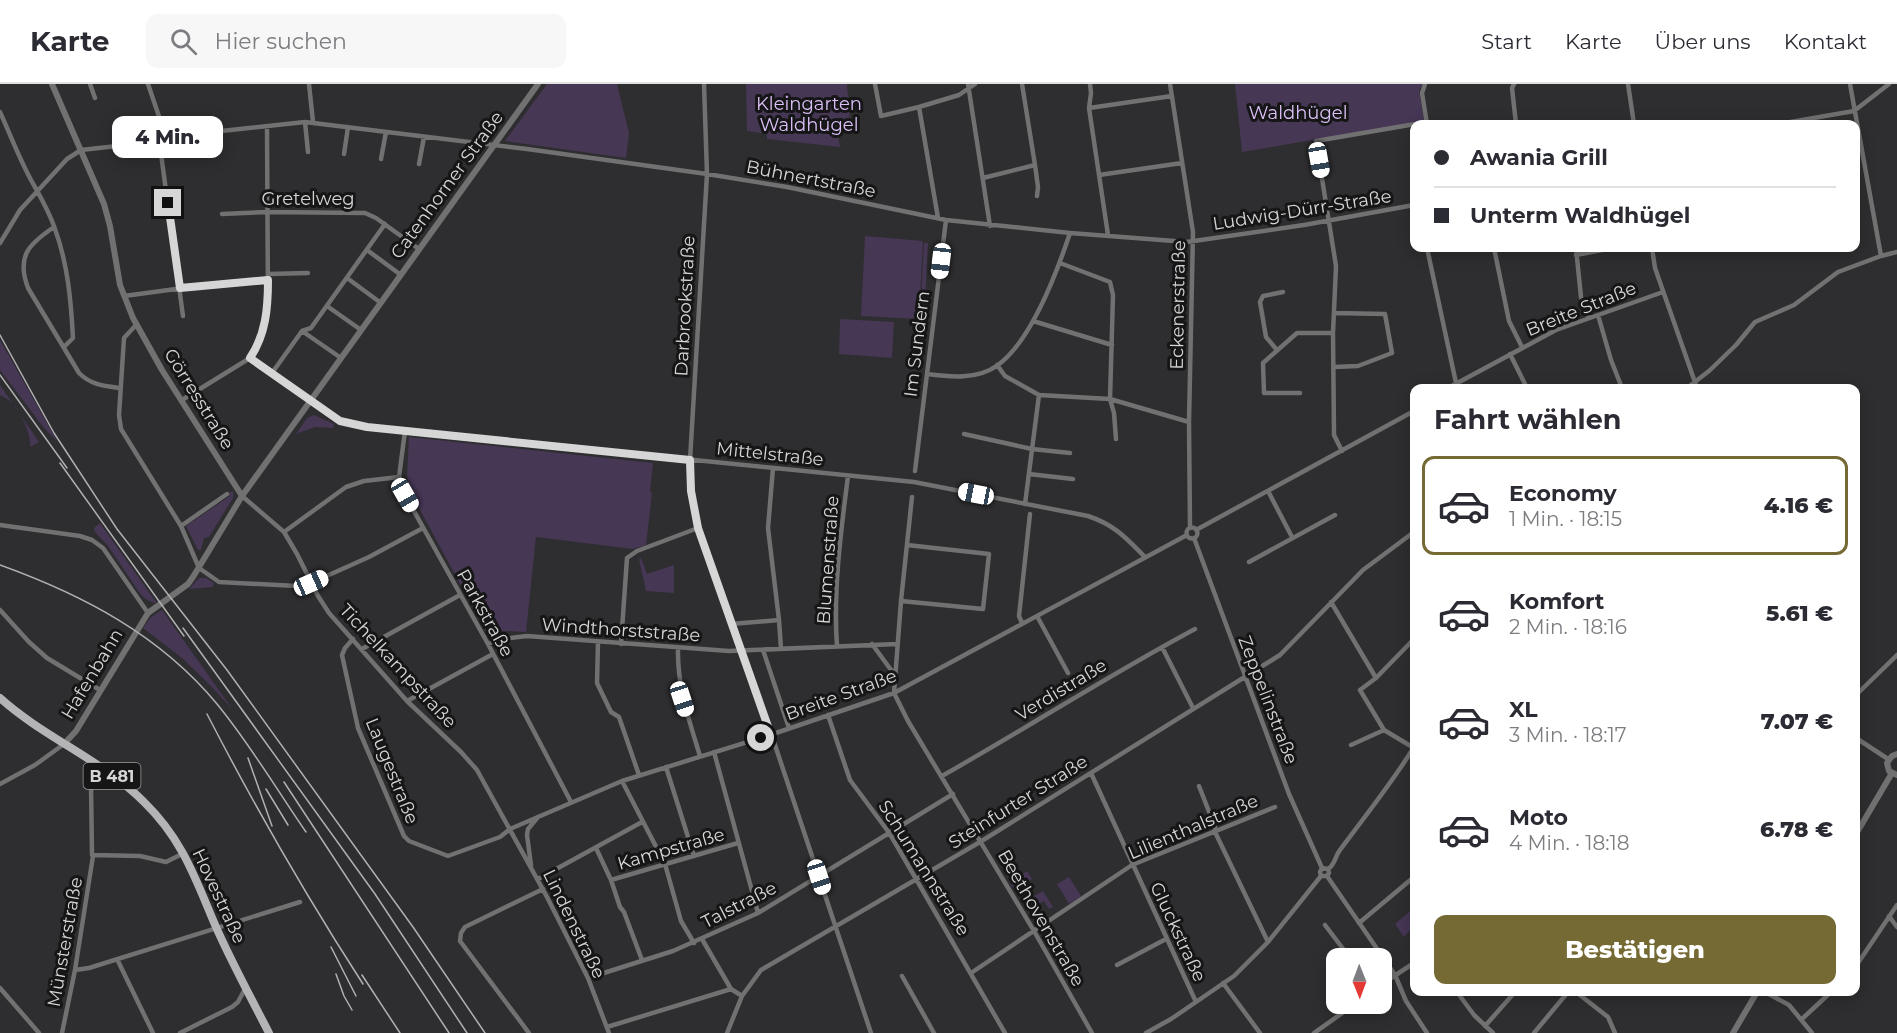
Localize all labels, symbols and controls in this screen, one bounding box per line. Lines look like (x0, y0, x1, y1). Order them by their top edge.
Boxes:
search box (146, 14, 566, 68)
text: Karte (30, 24, 110, 58)
icon: search (167, 25, 200, 58)
text: Hier suchen (215, 28, 347, 55)
text: Start (1481, 29, 1532, 54)
text: Karte (1565, 29, 1622, 54)
text: Über uns (1655, 29, 1751, 54)
text: Kontakt (1784, 29, 1867, 54)
park label: Kleingarten Waldhügel (756, 93, 862, 136)
park label: Waldhügel (1249, 102, 1347, 124)
street label: Catenhorner Straße (386, 107, 508, 263)
callout: 4 Min. (112, 116, 224, 158)
text: 4 Min. (135, 125, 200, 149)
car (1307, 141, 1331, 179)
text: Awania Grill (1470, 144, 1608, 171)
street label: Bühnertstraße (744, 156, 878, 202)
street label: Ludwig-Dürr-Straße (1211, 185, 1393, 235)
street label: Gretelweg (261, 188, 355, 210)
route end (154, 189, 181, 216)
text: Unterm Waldhügel (1470, 202, 1690, 229)
street label: Darbrookstraße (670, 235, 700, 377)
street label: Eckenerstraße (1166, 240, 1190, 370)
car (930, 242, 952, 280)
street label: Breite Straße (1523, 277, 1640, 341)
street label: Im Sundern (900, 290, 934, 398)
street label: Görresstraße (159, 344, 239, 454)
text: Fahrt wählen (1434, 403, 1621, 436)
street label: Mittelstraße (715, 437, 825, 471)
car (388, 475, 422, 515)
icon: car (1437, 479, 1491, 533)
text: Economy (1509, 480, 1617, 507)
car (957, 482, 995, 506)
text: 4.16 € (1764, 492, 1833, 519)
street label: Blumenstraße (813, 495, 843, 625)
text: 1 Min. · 18:15 (1509, 507, 1622, 531)
street label: Parkstraße (452, 565, 518, 661)
car (291, 567, 331, 599)
icon: car (1437, 587, 1491, 641)
text: Komfort (1509, 588, 1604, 615)
street label: Tichelkampstraße (335, 599, 461, 733)
text: 5.61 € (1766, 600, 1833, 627)
street label: Windthorststraße (541, 613, 701, 647)
text: 2 Min. · 18:16 (1509, 615, 1627, 639)
street label: Hafenbahn (56, 625, 128, 723)
street label: Zeppelinstraße (1233, 633, 1303, 767)
street label: Verdistraße (1011, 654, 1111, 726)
street label: Breite Straße (782, 665, 900, 725)
car (668, 679, 696, 719)
icon: car (1437, 695, 1491, 749)
text: XL (1509, 696, 1538, 723)
text: 7.07 € (1761, 708, 1833, 735)
street label: Laugestraße (361, 715, 423, 827)
text: 3 Min. · 18:17 (1509, 723, 1627, 747)
route start (747, 724, 774, 751)
street label: Steinfurter Straße (944, 750, 1092, 854)
road number: B 481 (84, 763, 140, 789)
street label: Lilienthalstraße (1125, 790, 1261, 864)
street label: Schumannstraße (873, 796, 975, 940)
icon: car (1437, 803, 1491, 857)
text: Moto (1509, 804, 1568, 831)
text: 6.78 € (1760, 816, 1833, 843)
street label: Kampstraße (615, 823, 727, 875)
text: 4 Min. · 18:18 (1509, 831, 1629, 855)
street label: Hovestraße (187, 845, 251, 947)
street label: Beethovenstraße (993, 846, 1089, 990)
car (805, 857, 833, 897)
street label: Lindenstraße (538, 866, 610, 982)
street label: Münsterstraße (43, 875, 87, 1009)
street label: Talstraße (698, 877, 780, 933)
street label: Gluckstraße (1145, 879, 1211, 985)
button: Bestätigen (1434, 915, 1836, 984)
north arrow (1326, 948, 1392, 1014)
map controls (1326, 948, 1392, 1014)

